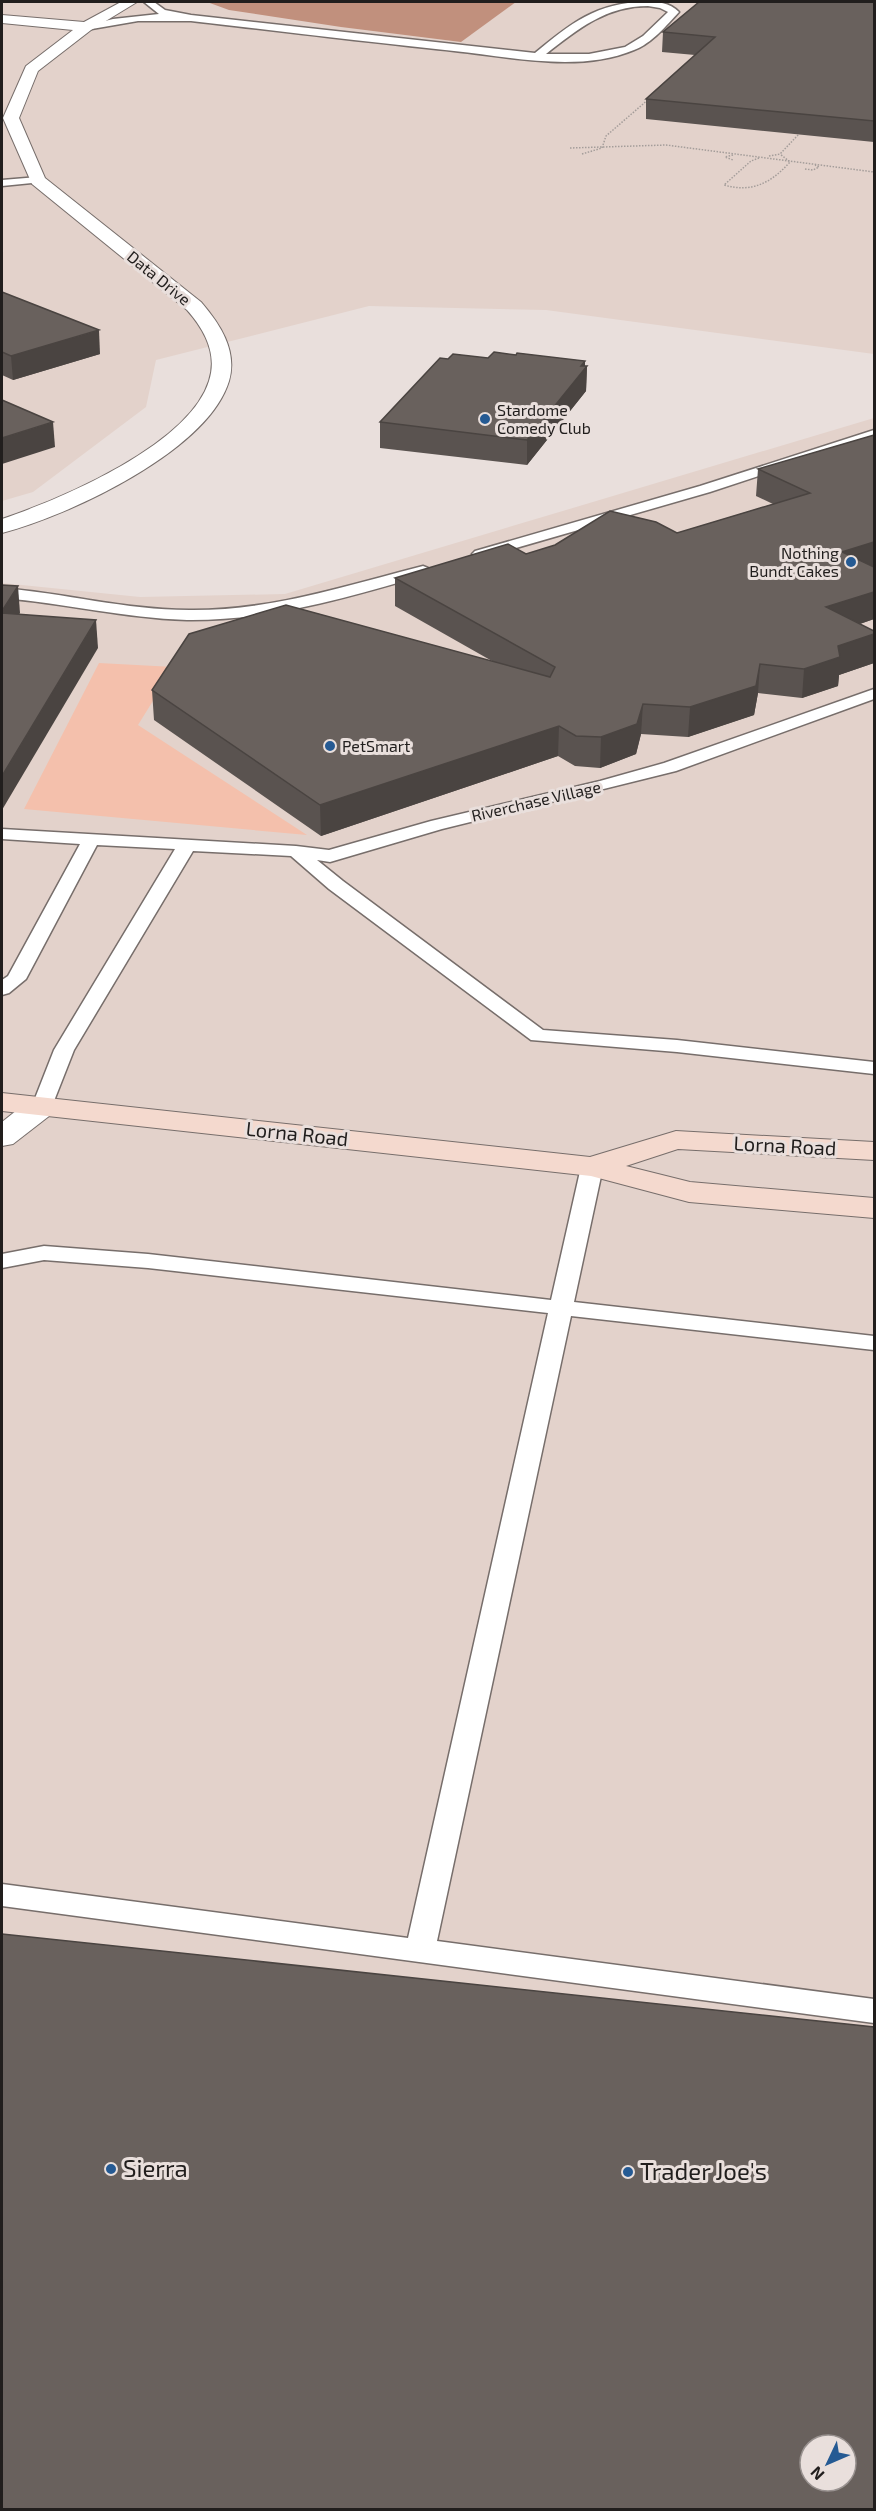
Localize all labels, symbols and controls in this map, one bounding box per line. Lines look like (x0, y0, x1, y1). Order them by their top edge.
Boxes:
street label: Data Drive (124, 246, 195, 309)
place label: Stardome Comedy Club (497, 400, 591, 437)
marker: Stardome Comedy Club (478, 412, 492, 426)
place label: Nothing Bundt Cakes (749, 543, 839, 580)
marker: Nothing Bundt Cakes (844, 555, 858, 569)
place label: PetSmart (342, 736, 410, 755)
marker: PetSmart (323, 739, 337, 753)
street label: Riverchase Village (469, 776, 602, 825)
street label: Lorna Road (245, 1116, 349, 1150)
street label: Lorna Road (733, 1130, 837, 1160)
place label: Sierra (123, 2153, 188, 2182)
place label: Trader Joe's (640, 2156, 767, 2185)
marker: Sierra (104, 2162, 118, 2176)
marker: Trader Joe's (621, 2165, 635, 2179)
north arrow (798, 2433, 858, 2493)
text: N (806, 2463, 828, 2485)

